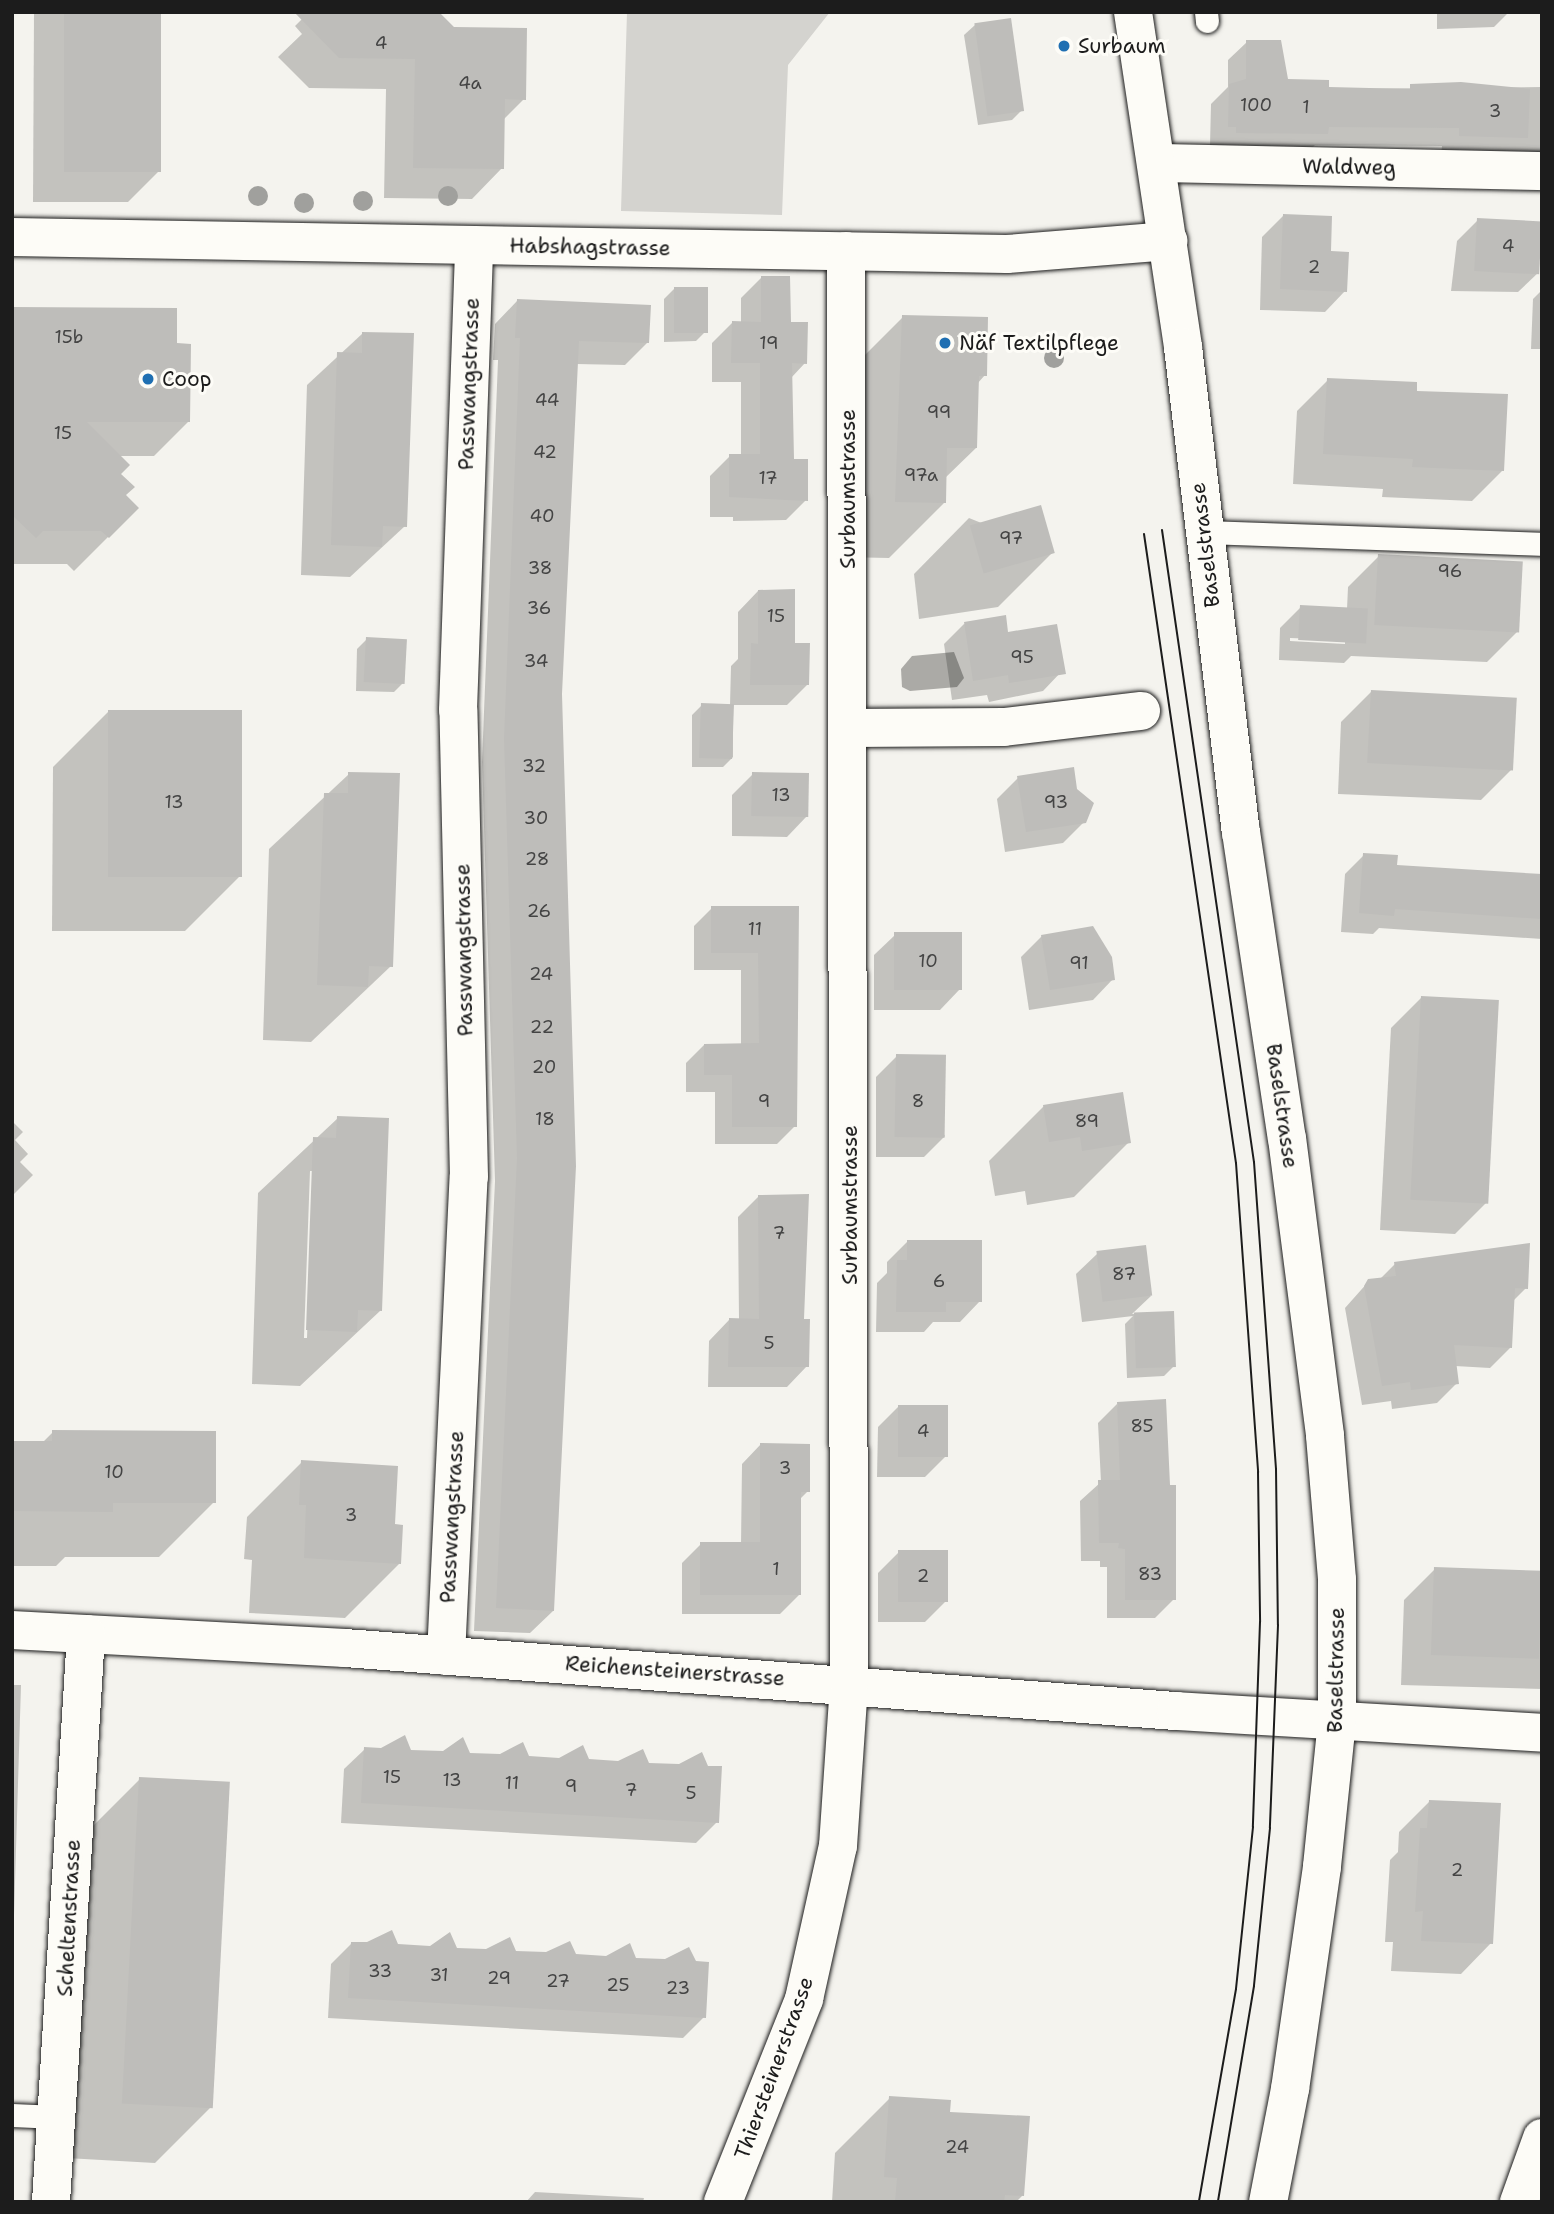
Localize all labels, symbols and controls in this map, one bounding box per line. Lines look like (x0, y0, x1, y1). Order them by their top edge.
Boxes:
house number: 4 (375, 32, 387, 54)
place label: Surbaum (1078, 33, 1166, 59)
marker: Surbaum (1056, 38, 1072, 54)
house number: 4a (458, 72, 482, 94)
house number: 100 (1240, 94, 1272, 116)
house number: 1 (1302, 96, 1310, 118)
house number: 3 (1489, 100, 1501, 122)
street label: Waldweg (1302, 154, 1396, 180)
street label: Habshagstrasse (509, 233, 671, 261)
house number: 4 (1502, 235, 1514, 257)
house number: 2 (1308, 256, 1320, 278)
street label: Passwangstrasse (453, 297, 485, 471)
house number: 15b (55, 326, 83, 348)
place label: Näf Textilpflege (959, 330, 1119, 356)
house number: 19 (759, 332, 779, 354)
marker: Näf Textilpflege (937, 335, 953, 351)
place label: Coop (162, 366, 212, 392)
marker: Coop (140, 371, 156, 387)
house number: 44 (535, 389, 559, 411)
house number: 99 (927, 401, 951, 423)
street label: Surbaumstrasse (835, 409, 861, 569)
house number: 15 (54, 422, 72, 444)
house number: 42 (533, 441, 557, 463)
house number: 97a (904, 464, 938, 486)
house number: 17 (758, 467, 778, 489)
street label: Baselstrasse (1185, 481, 1225, 609)
house number: 40 (529, 505, 555, 527)
house number: 97 (999, 527, 1023, 549)
house number: 38 (528, 557, 552, 579)
house number: 96 (1438, 560, 1462, 582)
house number: 36 (527, 597, 551, 619)
house number: 15 (767, 605, 785, 627)
house number: 95 (1010, 646, 1034, 668)
house number: 34 (524, 650, 548, 672)
house number: 32 (522, 755, 546, 777)
house number: 13 (771, 784, 791, 806)
house number: 13 (164, 791, 184, 813)
house number: 93 (1044, 791, 1068, 813)
house number: 30 (524, 807, 548, 829)
house number: 28 (525, 848, 549, 870)
street label: Passwangstrasse (450, 863, 478, 1037)
house number: 26 (527, 900, 551, 922)
house number: 11 (748, 918, 762, 940)
house number: 10 (918, 950, 938, 972)
house number: 91 (1069, 952, 1089, 974)
house number: 24 (529, 963, 553, 985)
house number: 22 (530, 1016, 554, 1038)
street label: Baselstrasse (1261, 1042, 1303, 1170)
house number: 20 (532, 1056, 556, 1078)
house number: 9 (758, 1090, 770, 1112)
house number: 8 (912, 1090, 924, 1112)
house number: 18 (535, 1108, 555, 1130)
house number: 89 (1075, 1110, 1099, 1132)
street label: Surbaumstrasse (837, 1125, 863, 1285)
house number: 7 (773, 1222, 785, 1244)
house number: 87 (1112, 1263, 1136, 1285)
house number: 6 (933, 1270, 945, 1292)
house number: 5 (763, 1332, 775, 1354)
house number: 85 (1130, 1415, 1154, 1437)
house number: 4 (917, 1420, 929, 1442)
street label: Passwangstrasse (435, 1430, 469, 1604)
house number: 3 (779, 1457, 791, 1479)
house number: 10 (104, 1461, 124, 1483)
house number: 3 (345, 1504, 357, 1526)
house number: 1 (772, 1558, 780, 1580)
house number: 83 (1138, 1563, 1162, 1585)
house number: 2 (917, 1565, 929, 1587)
street label: Baselstrasse (1322, 1607, 1350, 1733)
street label: Reichensteinerstrasse (564, 1651, 786, 1691)
house number: 15 (383, 1766, 401, 1788)
house number: 13 (442, 1769, 462, 1791)
house number: 11 (505, 1772, 519, 1794)
house number: 9 (565, 1775, 577, 1797)
house number: 7 (625, 1779, 637, 1801)
house number: 5 (685, 1782, 697, 1804)
street label: Scheltenstrasse (52, 1839, 86, 1997)
house number: 2 (1451, 1859, 1463, 1881)
house number: 33 (368, 1960, 392, 1982)
house number: 31 (429, 1964, 449, 1986)
house number: 29 (487, 1967, 511, 1989)
house number: 27 (546, 1970, 570, 1992)
street label: Thiersteinerstrasse (729, 1973, 819, 2163)
house number: 25 (606, 1974, 630, 1996)
house number: 23 (666, 1977, 690, 1999)
house number: 24 (945, 2136, 969, 2158)

